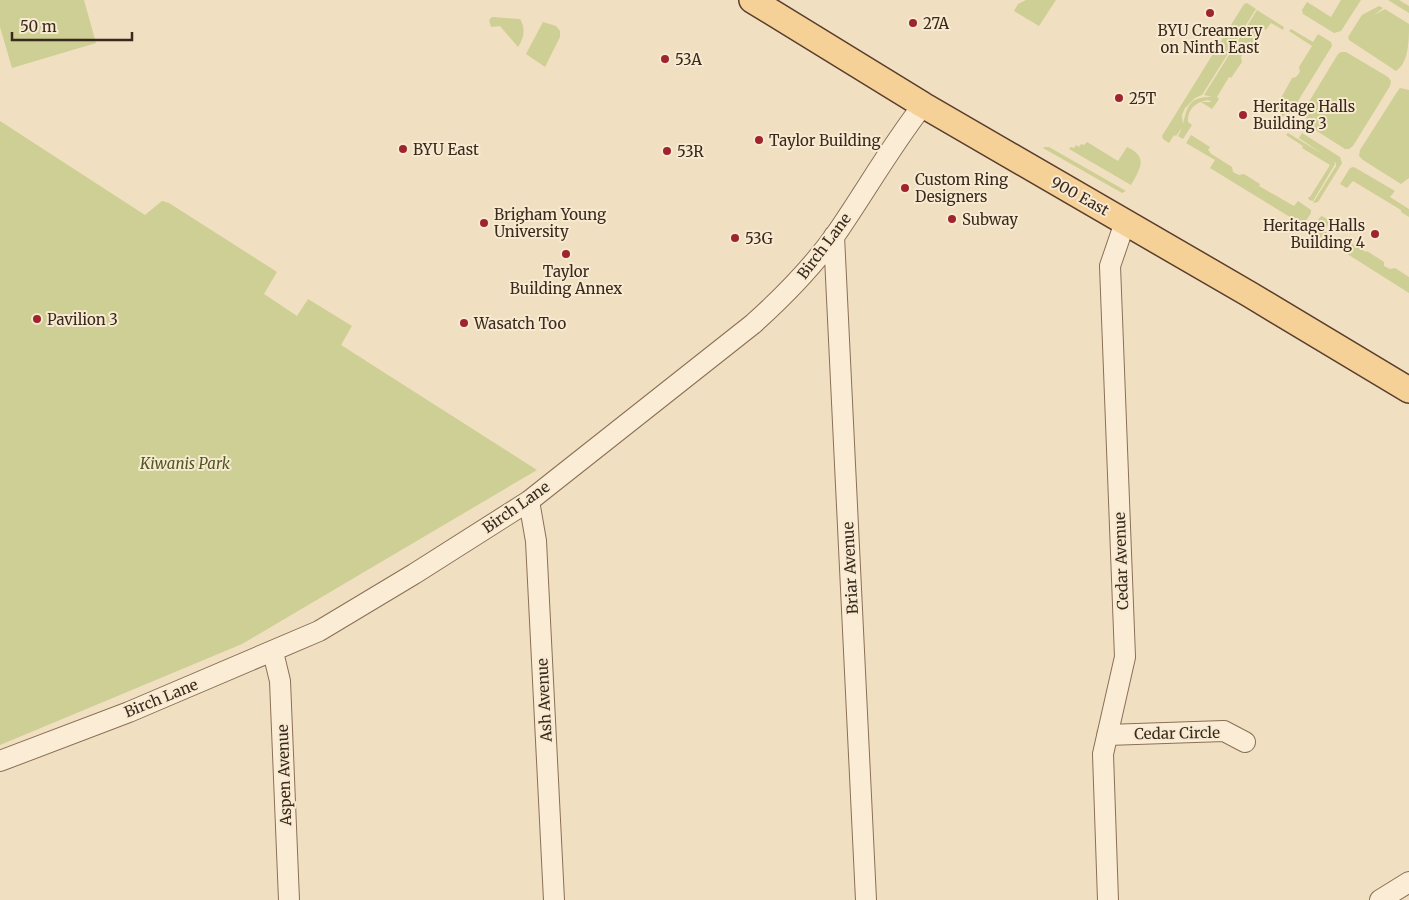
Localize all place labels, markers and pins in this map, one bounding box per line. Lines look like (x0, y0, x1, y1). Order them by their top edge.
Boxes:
marker: BYU Creamery on Ninth East (1204, 7, 1216, 19)
place label: 27A (923, 14, 949, 33)
marker: 27A (907, 17, 919, 29)
place label: BYU Creamery on Ninth East (1158, 21, 1263, 57)
place label: 53A (675, 50, 702, 69)
marker: 53A (659, 53, 671, 65)
place label: 25T (1129, 89, 1157, 108)
marker: 25T (1113, 92, 1125, 104)
place label: Heritage Halls Building 3 (1253, 97, 1355, 133)
marker: Heritage Halls Building 3 (1237, 109, 1249, 121)
place label: Taylor Building (769, 131, 881, 150)
marker: Taylor Building (753, 134, 765, 146)
place label: BYU East (413, 140, 479, 159)
place label: 53R (677, 142, 704, 161)
marker: BYU East (397, 143, 409, 155)
marker: 53R (661, 145, 673, 157)
place label: Custom Ring Designers (915, 170, 1008, 206)
marker: Custom Ring Designers (899, 182, 911, 194)
place label: Brigham Young University (494, 205, 606, 241)
place label: Subway (962, 210, 1018, 229)
marker: Subway (946, 213, 958, 225)
place label: Heritage Halls Building 4 (1263, 216, 1365, 252)
marker: Brigham Young University (478, 217, 490, 229)
marker: Heritage Halls Building 4 (1369, 228, 1381, 240)
place label: 53G (745, 229, 773, 248)
marker: 53G (729, 232, 741, 244)
marker: Taylor Building Annex (560, 248, 572, 260)
place label: Taylor Building Annex (510, 262, 622, 298)
place label: Pavilion 3 (47, 310, 118, 329)
marker: Pavilion 3 (31, 313, 43, 325)
place label: Wasatch Too (473, 314, 566, 333)
marker: Wasatch Too (458, 317, 470, 329)

